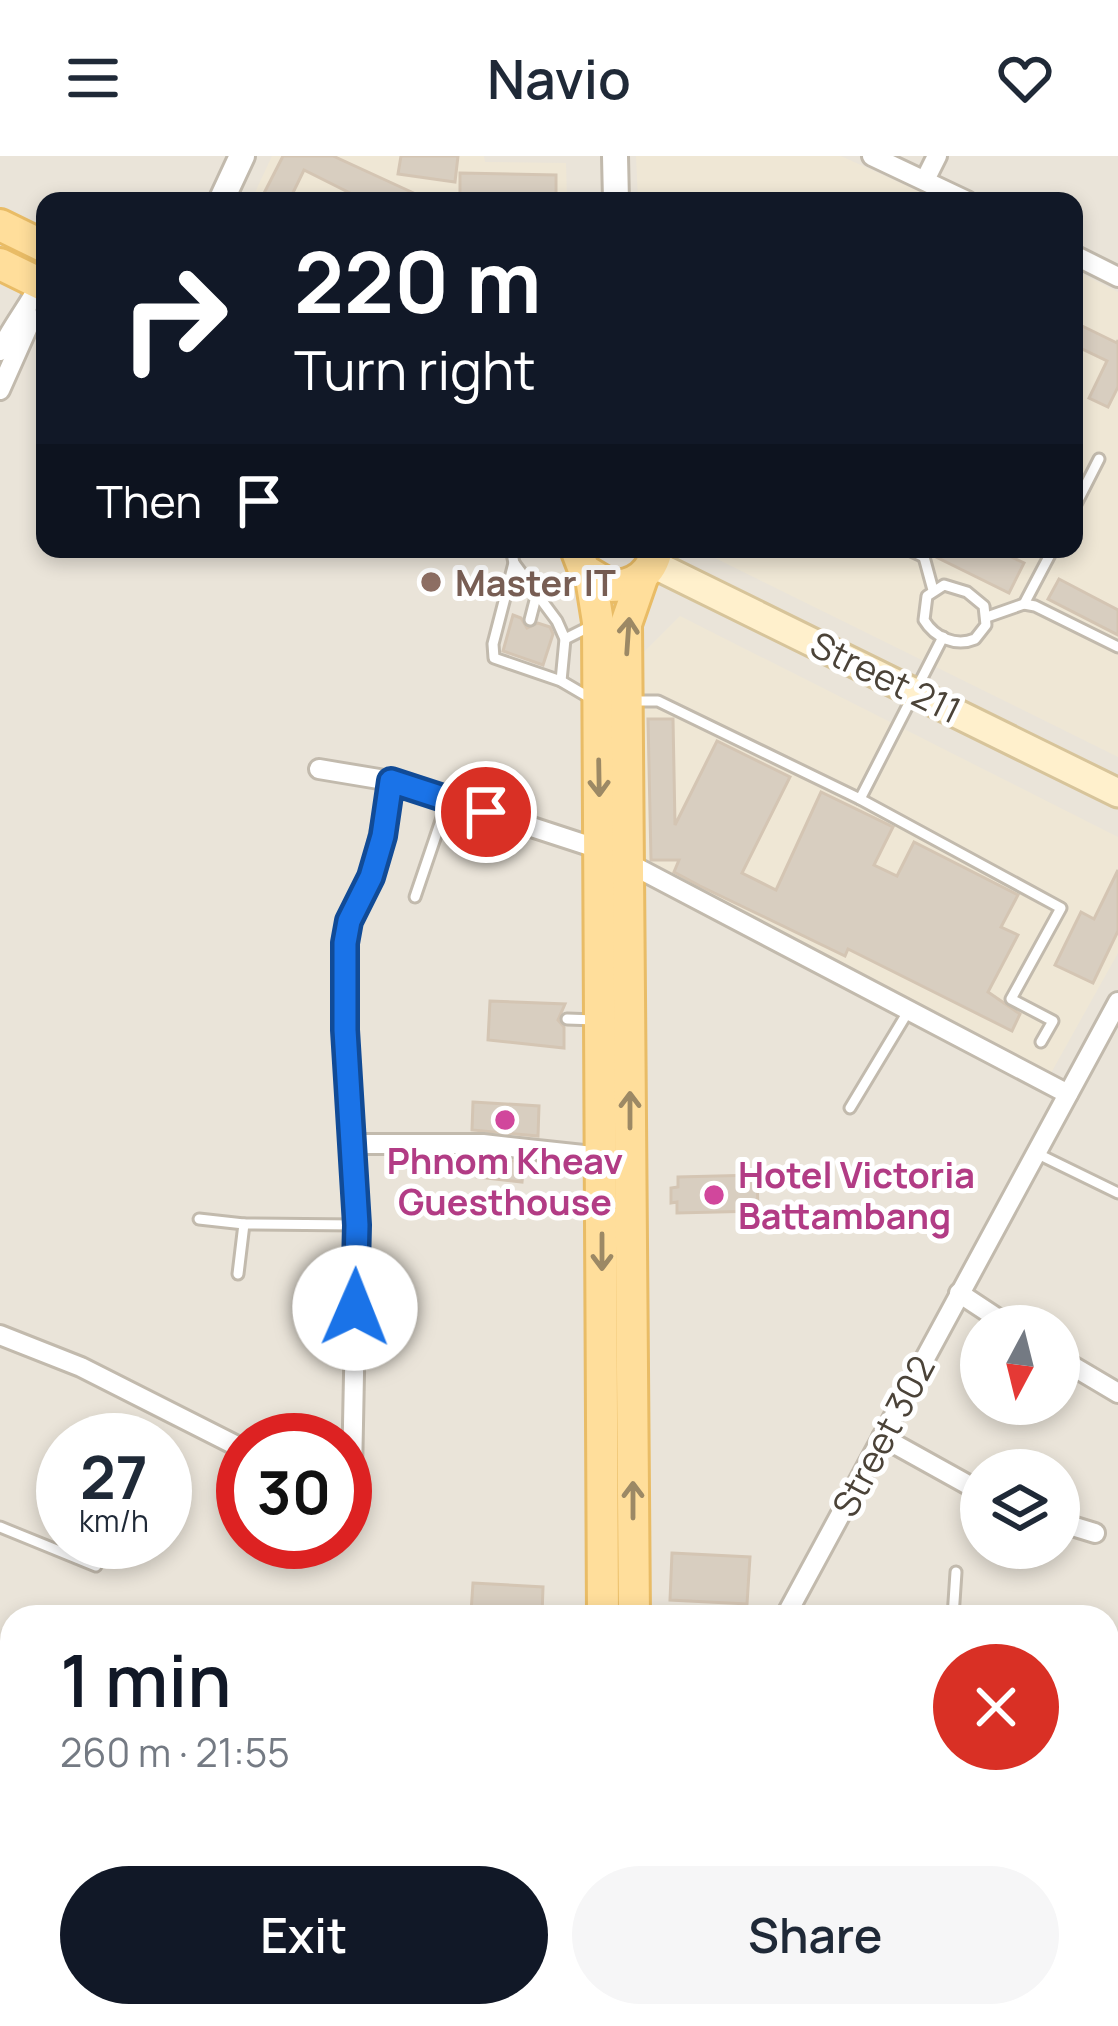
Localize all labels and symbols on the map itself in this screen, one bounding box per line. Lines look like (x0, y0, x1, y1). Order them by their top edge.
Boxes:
place label: Master IT (455, 558, 616, 607)
marker: Master IT (418, 569, 444, 595)
one-way arrow (617, 617, 640, 656)
street label: Street 211 (803, 620, 969, 734)
one-way arrow (588, 758, 610, 797)
pin (435, 761, 537, 863)
one-way arrow (619, 1091, 641, 1130)
marker: Phnom Kheav Guesthouse (492, 1107, 518, 1133)
place label: Phnom Kheav Guesthouse (387, 1136, 623, 1226)
place label: Hotel Victoria Battambang (738, 1150, 975, 1240)
marker: Hotel Victoria Battambang (701, 1182, 727, 1208)
one-way arrow (591, 1232, 613, 1271)
position arrow (292, 1245, 418, 1371)
north arrow (960, 1305, 1080, 1425)
street label: Street 302 (820, 1347, 946, 1525)
speed limit sign: 30 (216, 1413, 372, 1569)
one-way arrow (622, 1481, 644, 1520)

